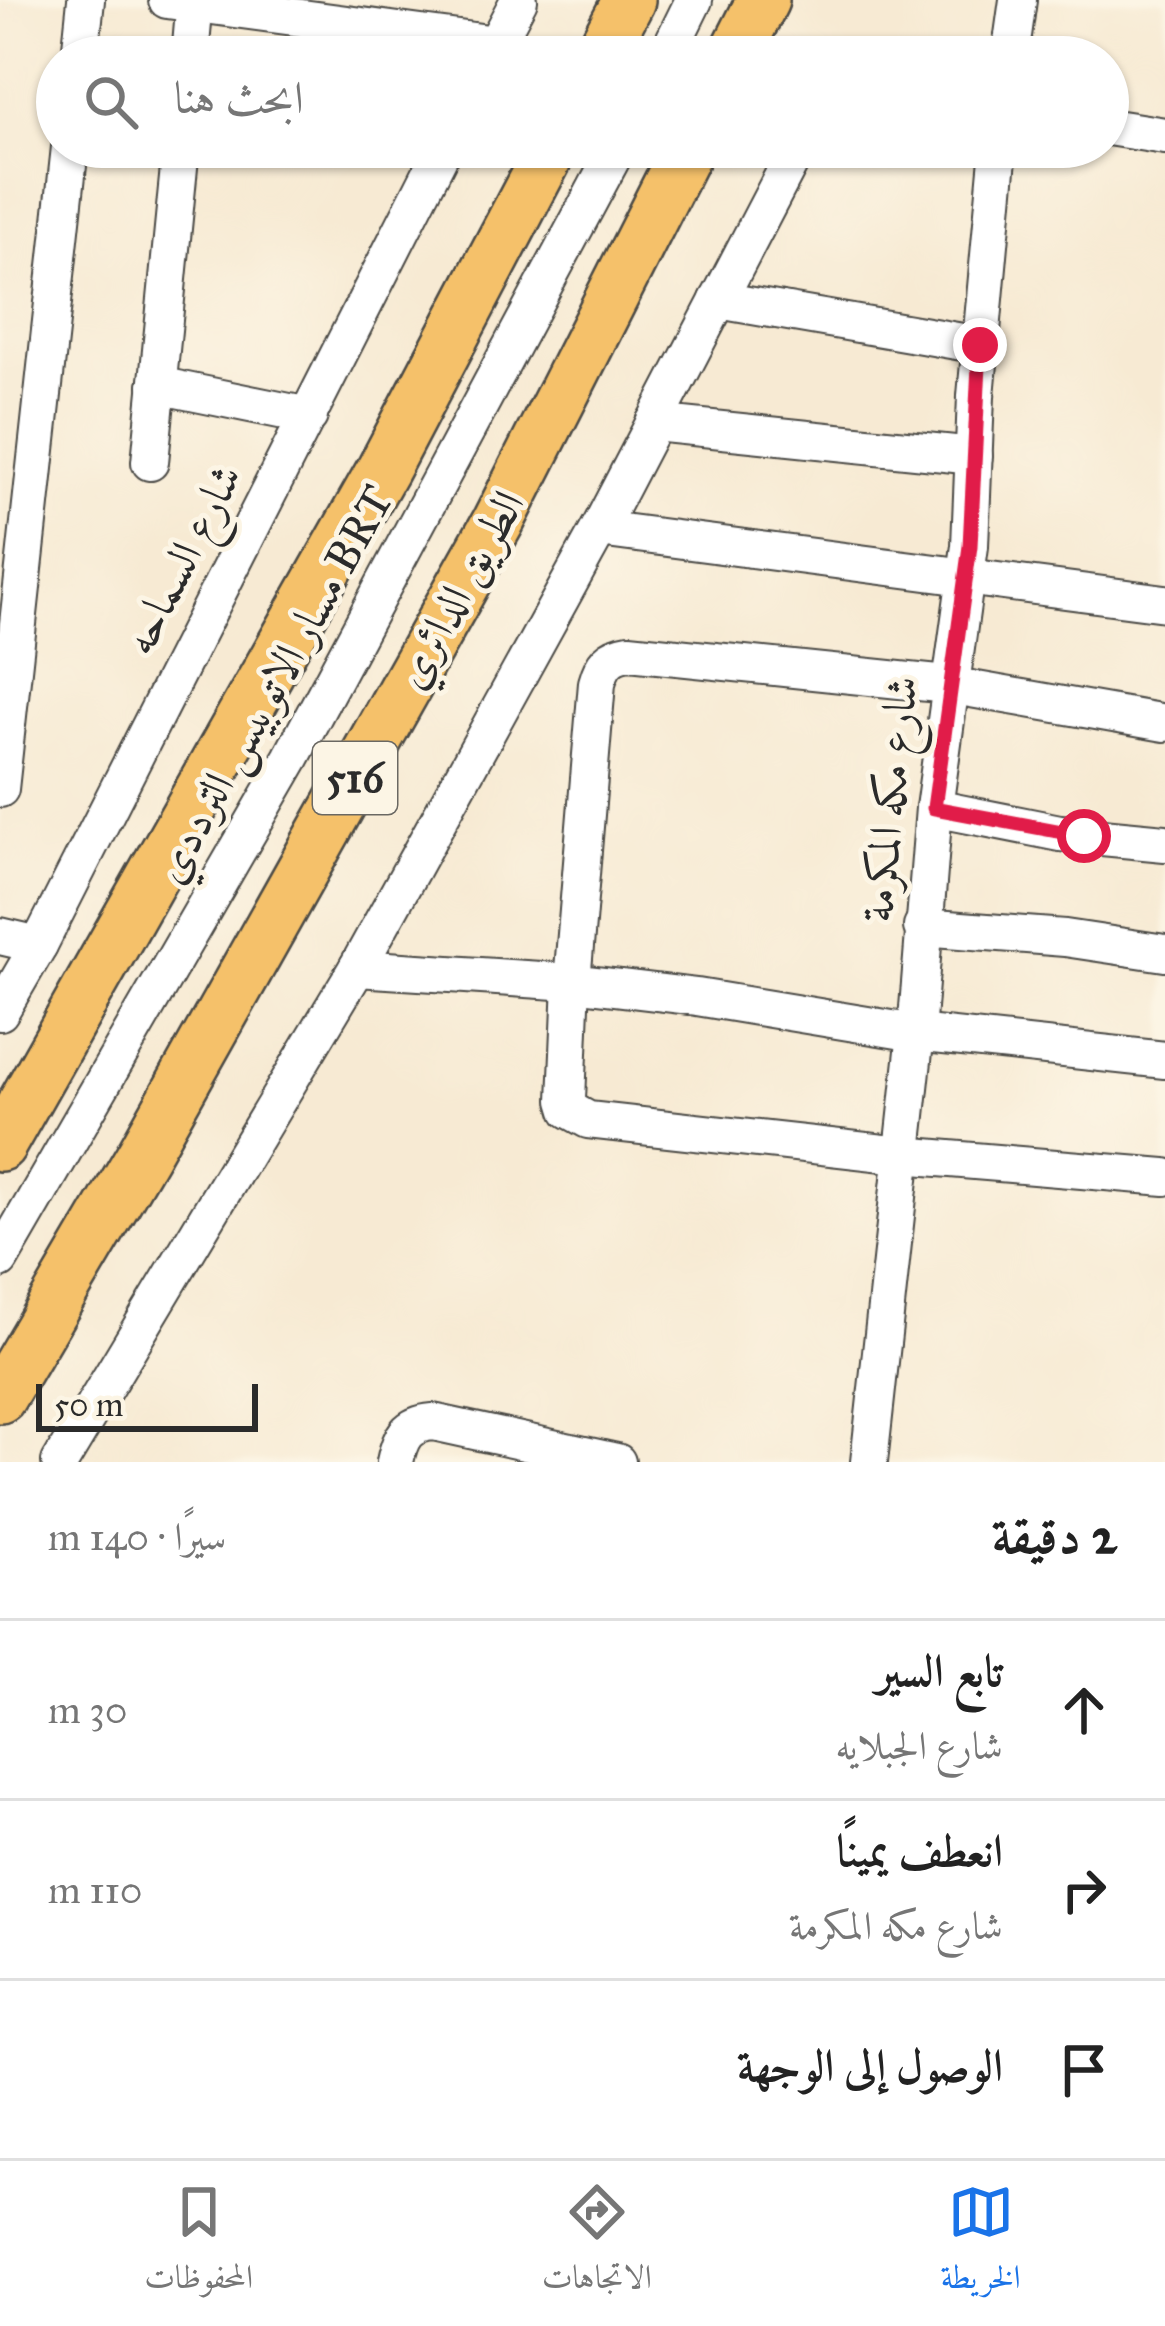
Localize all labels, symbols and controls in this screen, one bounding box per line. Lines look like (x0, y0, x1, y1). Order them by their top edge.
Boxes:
search box (36, 36, 1129, 168)
icon: search (78, 69, 144, 135)
text: ابحث هنا (174, 70, 304, 125)
route end (953, 318, 1007, 372)
street label: شارع السماحه (111, 455, 262, 668)
street label: مسار الاتوبيس الترددي BRT (141, 476, 412, 896)
street label: الطريق الدائري (382, 480, 543, 701)
street label: شارع مكه المكرمة (849, 673, 939, 926)
road number: 516 (313, 742, 397, 814)
route start (1057, 809, 1111, 863)
scale bar (36, 1378, 258, 1431)
text: 50 m (54, 1385, 123, 1425)
text: 2 دقيقة (992, 1505, 1117, 1567)
text: سيرًا · 140 m (48, 1513, 226, 1561)
text: تابع السير (876, 1643, 1003, 1698)
icon: ahead (1051, 1677, 1117, 1743)
text: 30 m (48, 1686, 127, 1734)
text: شارع الجبلايه (835, 1722, 1003, 1770)
text: انعطف يمينًا (837, 1823, 1003, 1878)
icon: right (1051, 1857, 1117, 1923)
text: 110 m (48, 1866, 143, 1914)
text: شارع مكه المكرمة (789, 1902, 1003, 1950)
icon: arrive (1051, 2037, 1117, 2103)
text: الوصول إلى الوجهة (737, 2038, 1003, 2093)
tab: المحفوظات (144, 2179, 253, 2309)
tab: الاتجاهات (542, 2179, 652, 2309)
tab: الخريطة (940, 2179, 1021, 2309)

